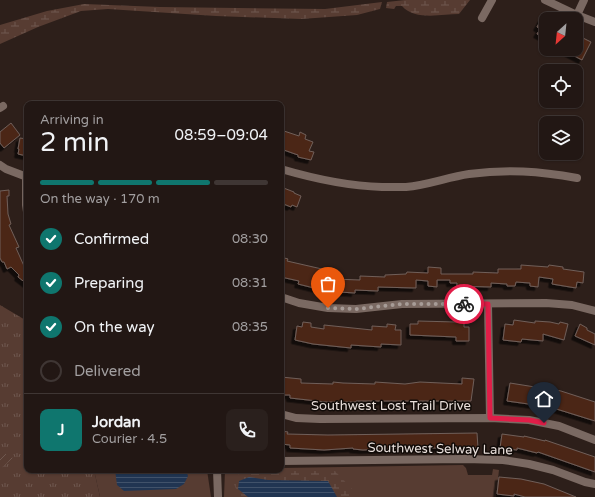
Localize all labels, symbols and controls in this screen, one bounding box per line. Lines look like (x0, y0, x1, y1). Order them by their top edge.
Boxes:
north arrow (539, 12, 583, 56)
map controls (539, 12, 583, 160)
button: locate (539, 64, 583, 108)
text: Arriving in (40, 112, 104, 128)
button: layers (539, 116, 583, 160)
text: 08:59–09:04 (175, 126, 268, 144)
text: 2 min (40, 127, 109, 158)
text: On the way · 170 m (40, 191, 160, 207)
icon: check (40, 228, 62, 250)
text: Confirmed (74, 230, 149, 248)
text: 08:30 (232, 231, 268, 247)
pin (311, 267, 345, 308)
icon: check (40, 272, 62, 294)
icon: bag (317, 273, 339, 295)
text: Preparing (74, 274, 144, 292)
text: 08:31 (232, 275, 268, 291)
courier (444, 284, 484, 324)
icon: bike (453, 293, 475, 315)
icon: check (40, 316, 62, 338)
text: On the way (74, 318, 154, 336)
text: 08:35 (232, 319, 268, 335)
text: Delivered (74, 362, 141, 380)
pin (527, 382, 561, 423)
icon: home (533, 388, 555, 410)
street label: Southwest Lost Trail Drive (311, 398, 471, 414)
button: phone (226, 409, 268, 451)
text: Jordan (92, 413, 141, 431)
text: J (58, 421, 65, 439)
text: Courier · 4.5 (92, 431, 167, 447)
street label: Southwest Selway Lane (367, 440, 513, 458)

